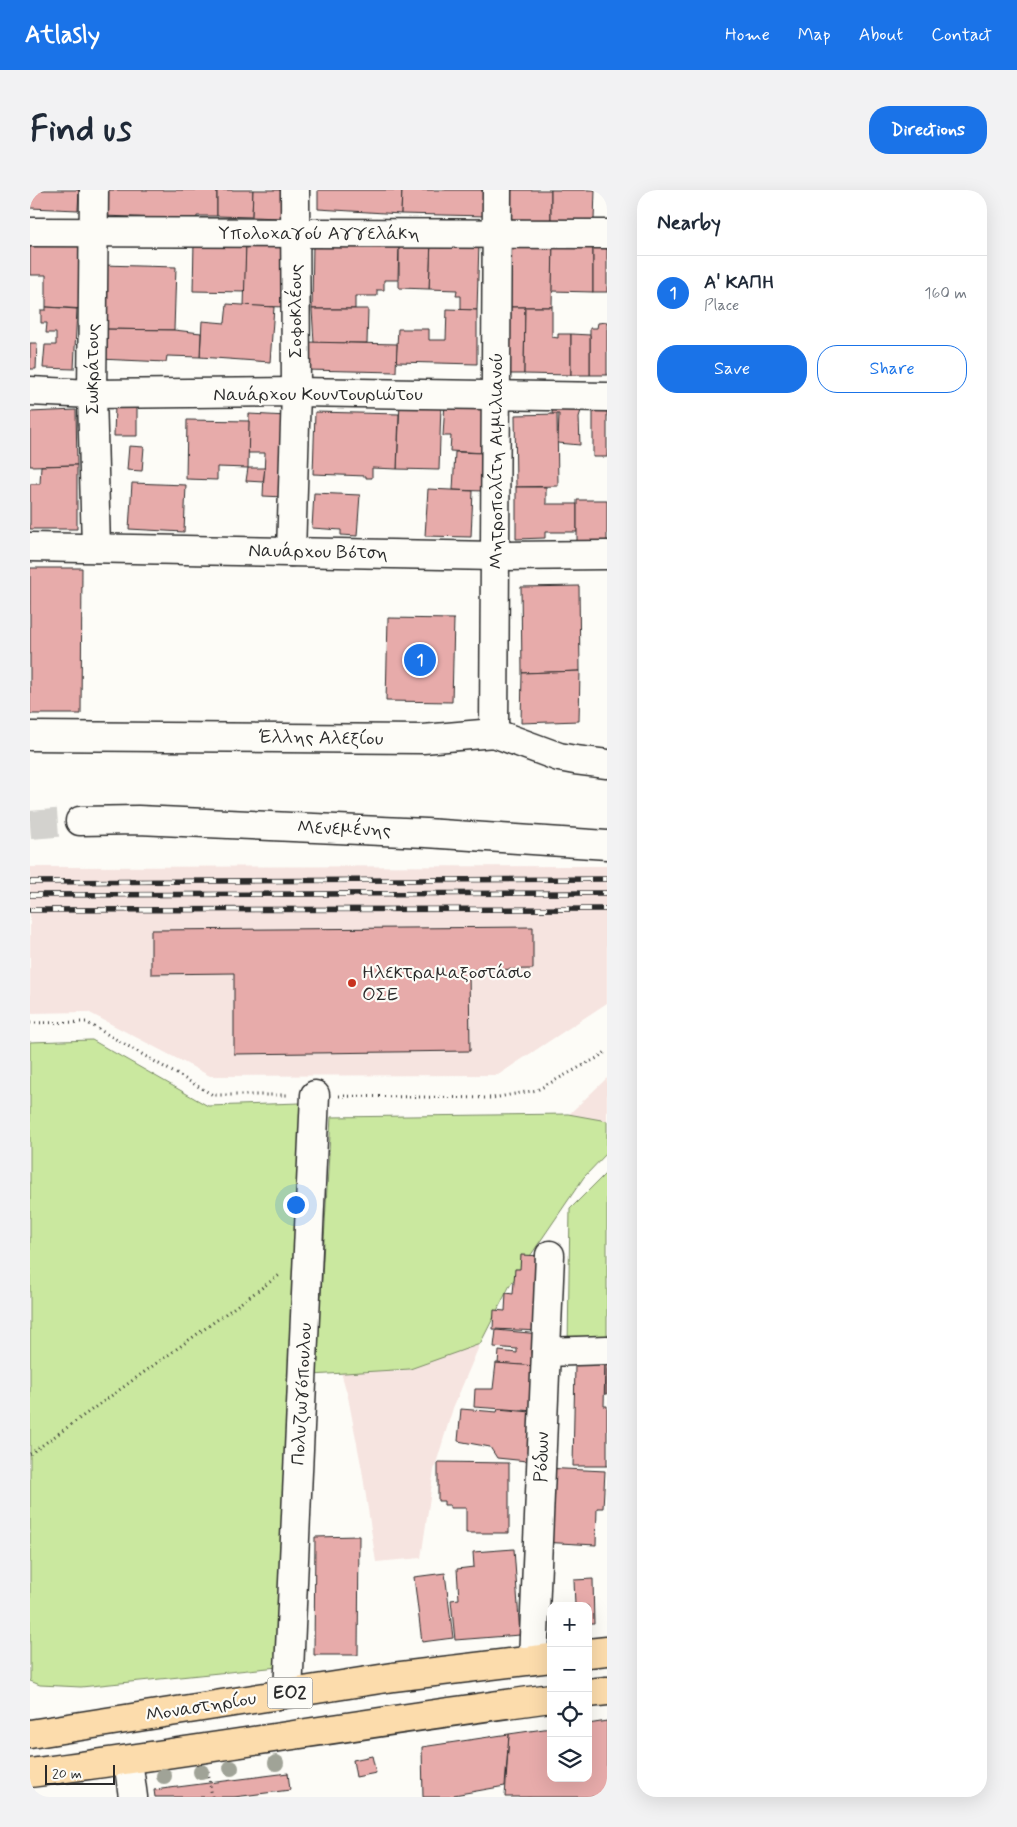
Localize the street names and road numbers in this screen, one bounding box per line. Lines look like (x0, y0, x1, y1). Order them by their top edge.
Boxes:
street label: Υπολοχαγού Αγγελάκη (218, 221, 420, 246)
street label: Σοφοκλέους (283, 264, 308, 358)
street label: Σωκράτους (80, 324, 105, 414)
street label: Μητροπολίτη Αιμιλιανού (484, 352, 509, 570)
street label: Ναυάρχου Κουντουριώτου (213, 382, 423, 407)
street label: Ναυάρχου Βότση (248, 538, 388, 566)
street label: Έλλης Αλεξίου (258, 724, 384, 752)
street label: Μενεμένης (297, 815, 391, 843)
street label: Πολυζωγόπουλου (286, 1322, 318, 1466)
street label: Ρόδων (529, 1431, 555, 1483)
road number: ΕΟ2 (268, 1678, 312, 1709)
street label: Μοναστηρίου (144, 1686, 258, 1728)

